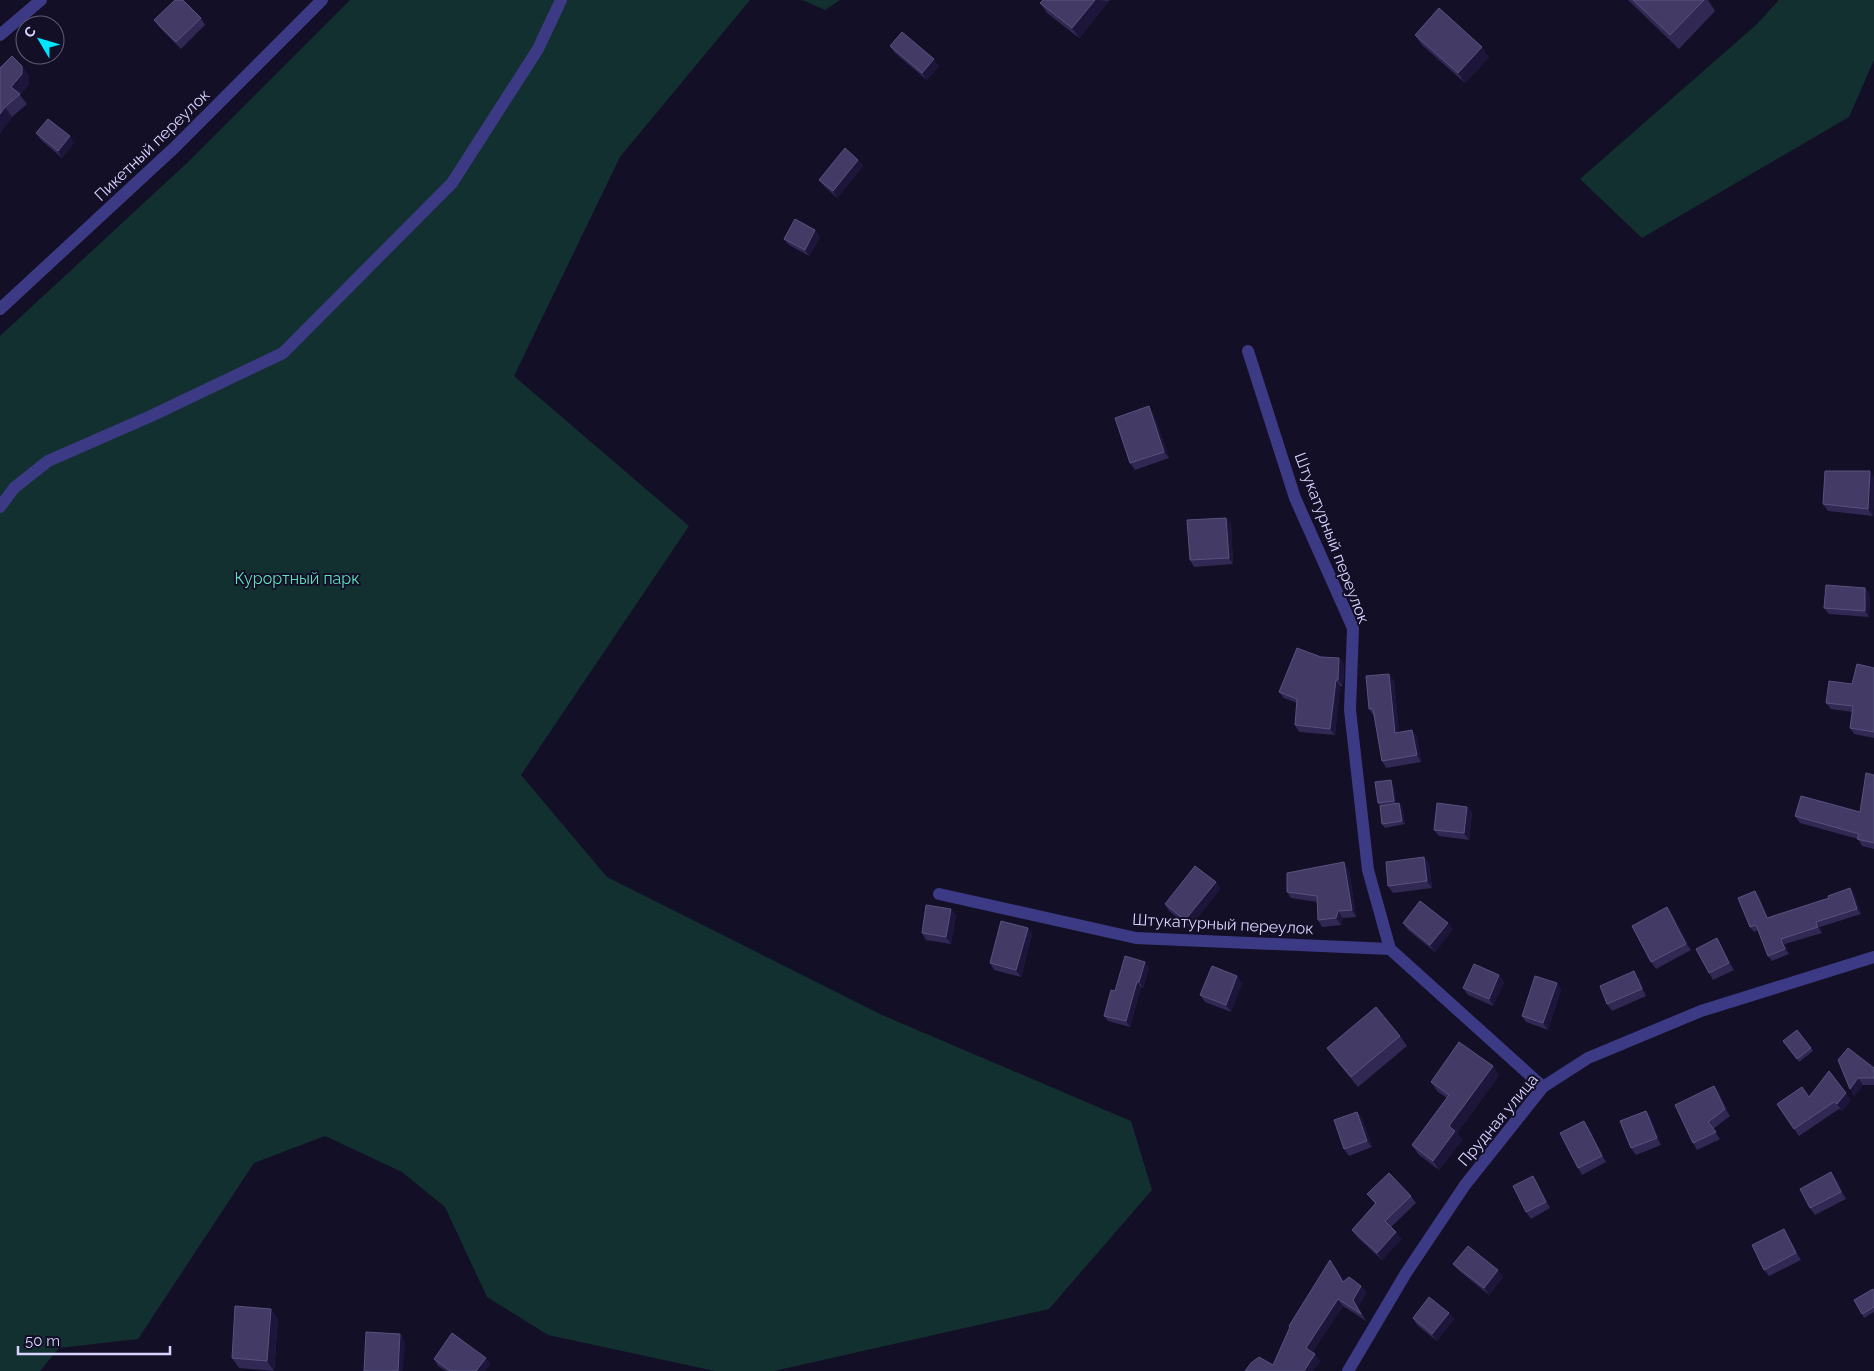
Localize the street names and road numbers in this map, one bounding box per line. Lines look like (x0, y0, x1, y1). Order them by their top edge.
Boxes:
street label: Пикетный переулок (90, 85, 214, 205)
street label: Штукатурный переулок (1291, 450, 1373, 626)
street label: Штукатурный переулок (1132, 910, 1314, 938)
street label: Прудная улица (1454, 1070, 1542, 1170)

